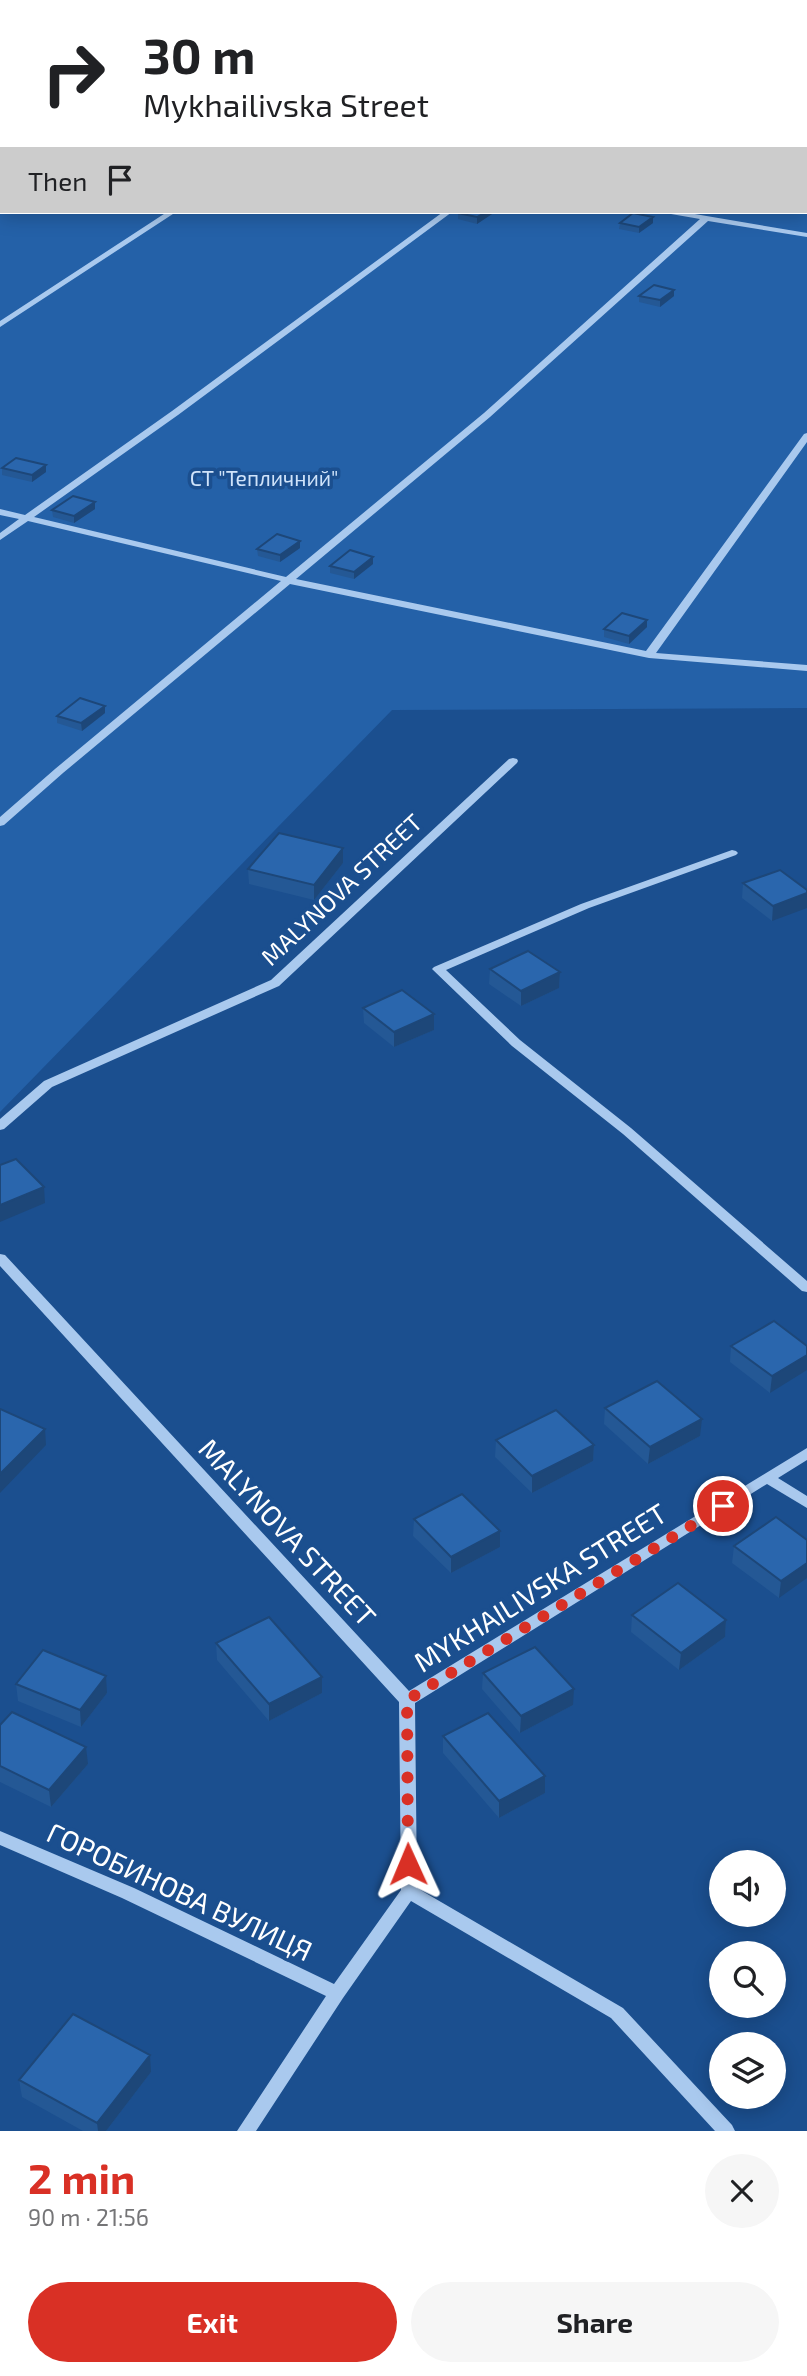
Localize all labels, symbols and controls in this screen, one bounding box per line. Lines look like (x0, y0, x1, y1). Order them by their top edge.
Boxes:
text: 30 m (143, 25, 255, 84)
icon: right (28, 28, 119, 119)
text: Mykhailivska Street (143, 85, 429, 123)
icon: arrive (101, 161, 139, 199)
text: Then (28, 165, 87, 196)
park label: СТ "Тепличний" (190, 465, 338, 490)
street label: MALYNOVA STREET (255, 807, 427, 971)
street label: MALYNOVA STREET (192, 1431, 384, 1633)
pin (693, 1476, 753, 1536)
icon: arrive (704, 1487, 742, 1525)
street label: MYKHAILIVSKA STREET (407, 1495, 673, 1679)
street label: ГОРОБИНОВА ВУЛИЦЯ (42, 1815, 318, 1967)
position arrow (371, 1827, 445, 1901)
map controls (709, 1850, 786, 2109)
button: sound (709, 1850, 786, 1927)
button: search (709, 1941, 786, 2018)
button: layers (709, 2032, 786, 2109)
text: 2 min (28, 2152, 135, 2202)
button: close (705, 2154, 779, 2228)
text: 90 m · 21:56 (28, 2203, 149, 2231)
button: Exit (28, 2282, 397, 2362)
button: Share (411, 2282, 779, 2362)

